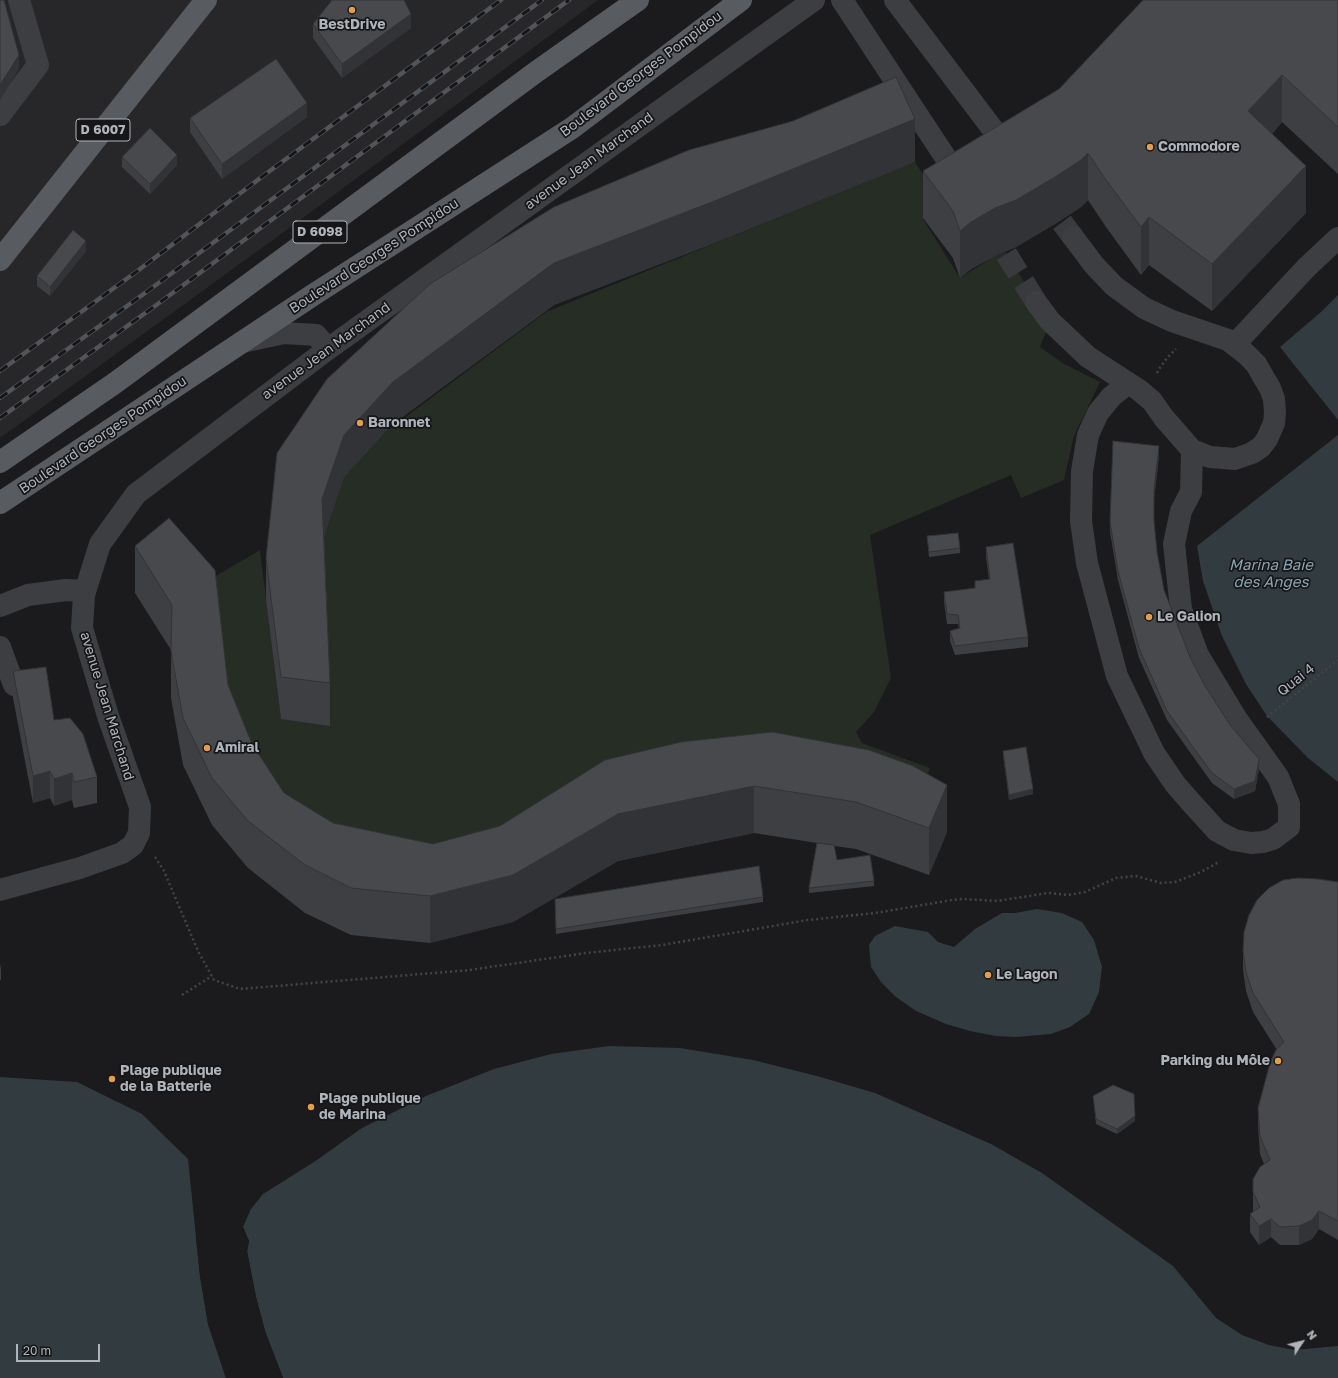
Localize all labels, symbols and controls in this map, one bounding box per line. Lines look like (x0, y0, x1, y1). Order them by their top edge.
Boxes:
marker: BestDrive (347, 5, 357, 15)
street label: Boulevard Georges Pompidou (557, 8, 725, 140)
place label: BestDrive (318, 17, 386, 33)
street label: avenue Jean Marchand (522, 109, 656, 213)
road number: D 6007 (76, 119, 130, 141)
place label: Commodore (1158, 139, 1240, 155)
marker: Commodore (1145, 142, 1155, 152)
street label: Boulevard Georges Pompidou (286, 195, 462, 317)
road number: D 6098 (293, 221, 347, 243)
street label: avenue Jean Marchand (259, 299, 393, 403)
street label: Boulevard Georges Pompidou (16, 373, 190, 497)
place label: Baronnet (368, 415, 430, 431)
marker: Baronnet (355, 418, 365, 428)
water label: Marina Baie des Anges (1229, 556, 1313, 591)
place label: Le Galion (1157, 609, 1221, 625)
marker: Le Galion (1144, 612, 1154, 622)
street label: avenue Jean Marchand (76, 630, 138, 782)
street label: Quai 4 (1274, 660, 1318, 700)
place label: Amiral (215, 740, 259, 756)
marker: Amiral (202, 743, 212, 753)
place label: Le Lagon (996, 967, 1057, 983)
marker: Le Lagon (983, 970, 993, 980)
place label: Parking du Môle (1161, 1053, 1270, 1069)
marker: Parking du Môle (1273, 1056, 1283, 1066)
place label: Plage publique de la Batterie (120, 1063, 222, 1096)
marker: Plage publique de la Batterie (107, 1074, 117, 1084)
place label: Plage publique de Marina (319, 1091, 421, 1124)
marker: Plage publique de Marina (306, 1102, 316, 1112)
north arrow (1282, 1322, 1322, 1362)
text: N (1305, 1328, 1320, 1342)
scale bar (18, 1336, 102, 1362)
text: 20 m (23, 1343, 51, 1358)

